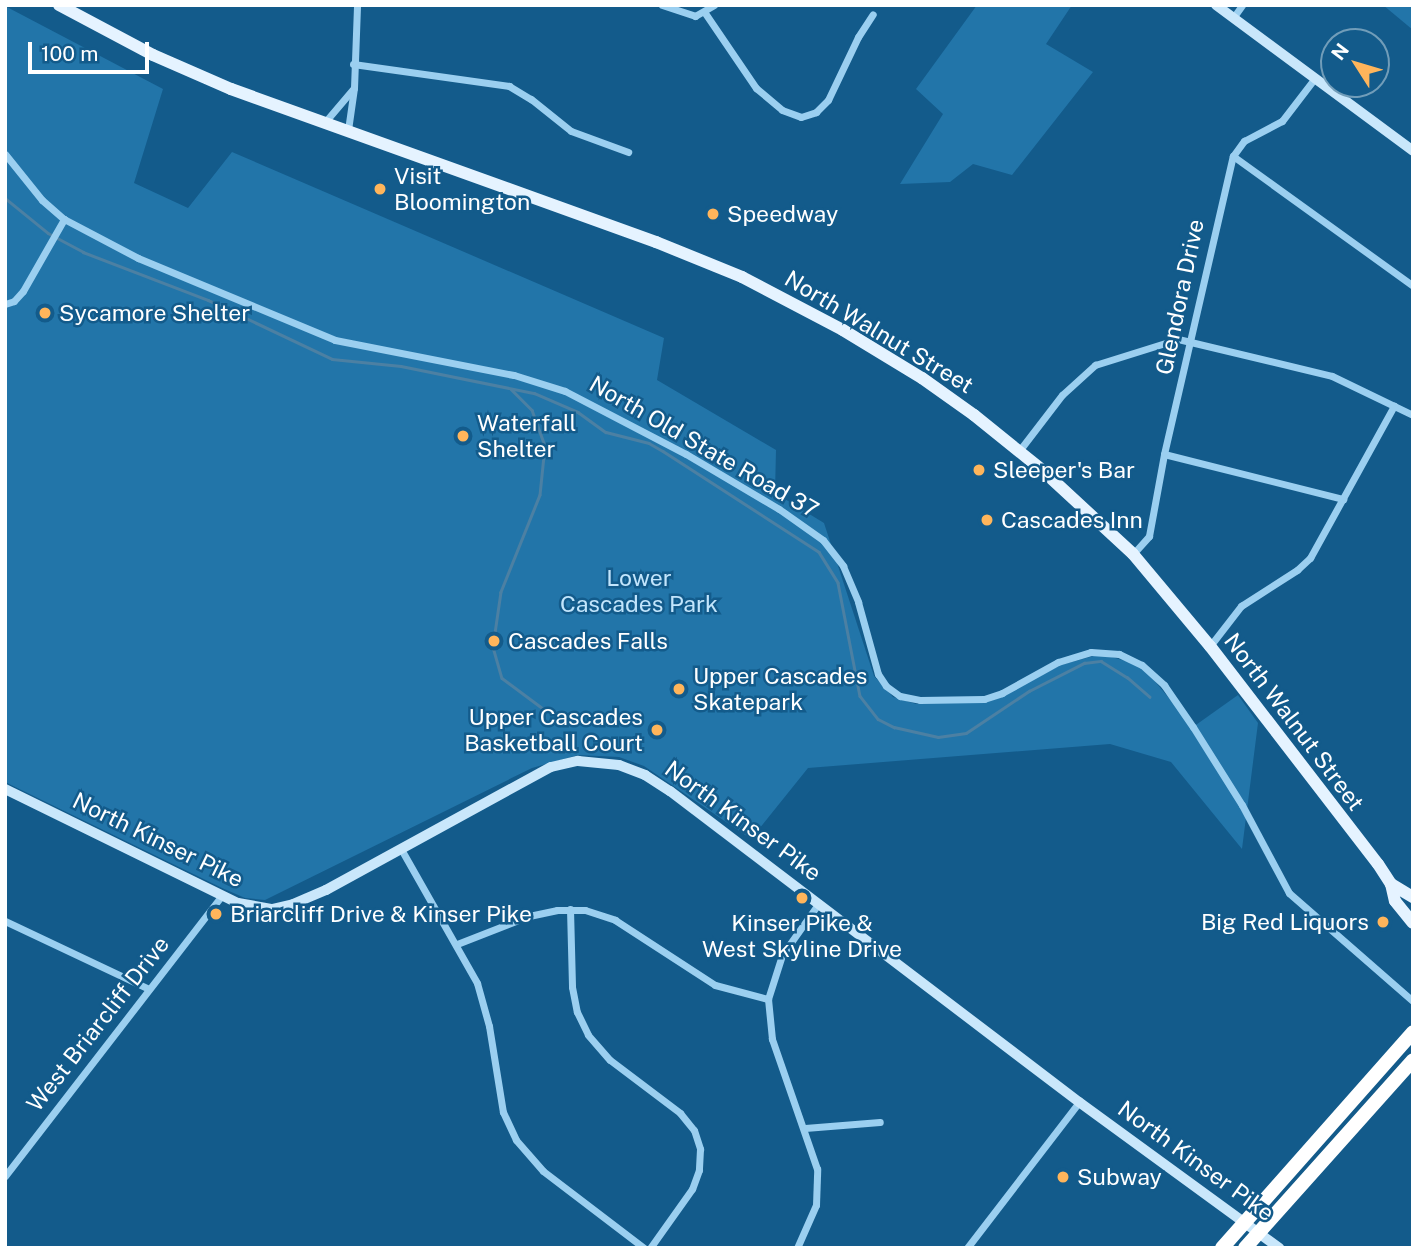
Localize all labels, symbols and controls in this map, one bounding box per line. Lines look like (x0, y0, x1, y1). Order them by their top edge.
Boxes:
scale bar (32, 28, 152, 72)
north arrow (1320, 28, 1390, 98)
text: N (1327, 39, 1353, 64)
text: 100 m (41, 41, 98, 66)
place label: Visit Bloomington (394, 162, 530, 216)
marker: Visit Bloomington (372, 181, 388, 197)
place label: Speedway (727, 200, 838, 228)
marker: Speedway (705, 206, 721, 222)
street label: Glendora Drive (1150, 217, 1210, 377)
street label: North Walnut Street (780, 265, 978, 399)
place label: Sycamore Shelter (59, 299, 250, 327)
marker: Sycamore Shelter (37, 305, 53, 321)
street label: North Old State Road 37 (584, 370, 824, 524)
place label: Waterfall Shelter (477, 409, 577, 463)
marker: Waterfall Shelter (455, 428, 471, 444)
place label: Sleeper's Bar (993, 456, 1135, 484)
marker: Sleeper's Bar (971, 462, 987, 478)
place label: Cascades Inn (1001, 506, 1143, 534)
marker: Cascades Inn (979, 512, 995, 528)
park label: Lower Cascades Park (560, 564, 718, 618)
place label: Cascades Falls (508, 627, 668, 655)
street label: North Walnut Street (1218, 628, 1370, 816)
marker: Cascades Falls (486, 633, 502, 649)
place label: Upper Cascades Skatepark (693, 662, 867, 716)
marker: Upper Cascades Skatepark (671, 681, 687, 697)
place label: Upper Cascades Basketball Court (464, 703, 643, 757)
marker: Upper Cascades Basketball Court (649, 722, 665, 738)
street label: North Kinser Pike (659, 755, 827, 887)
street label: North Kinser Pike (68, 787, 248, 893)
marker: Kinser Pike & West Skyline Drive (794, 890, 810, 906)
place label: Briarcliff Drive & Kinser Pike (230, 900, 532, 928)
marker: Briarcliff Drive & Kinser Pike (208, 906, 224, 922)
place label: Big Red Liquors (1201, 908, 1369, 936)
place label: Kinser Pike & West Skyline Drive (702, 909, 902, 963)
marker: Big Red Liquors (1375, 914, 1391, 930)
street label: West Briarcliff Drive (21, 931, 175, 1117)
street label: North Kinser Pike (1112, 1095, 1280, 1227)
place label: Subway (1077, 1163, 1162, 1191)
marker: Subway (1055, 1169, 1071, 1185)

